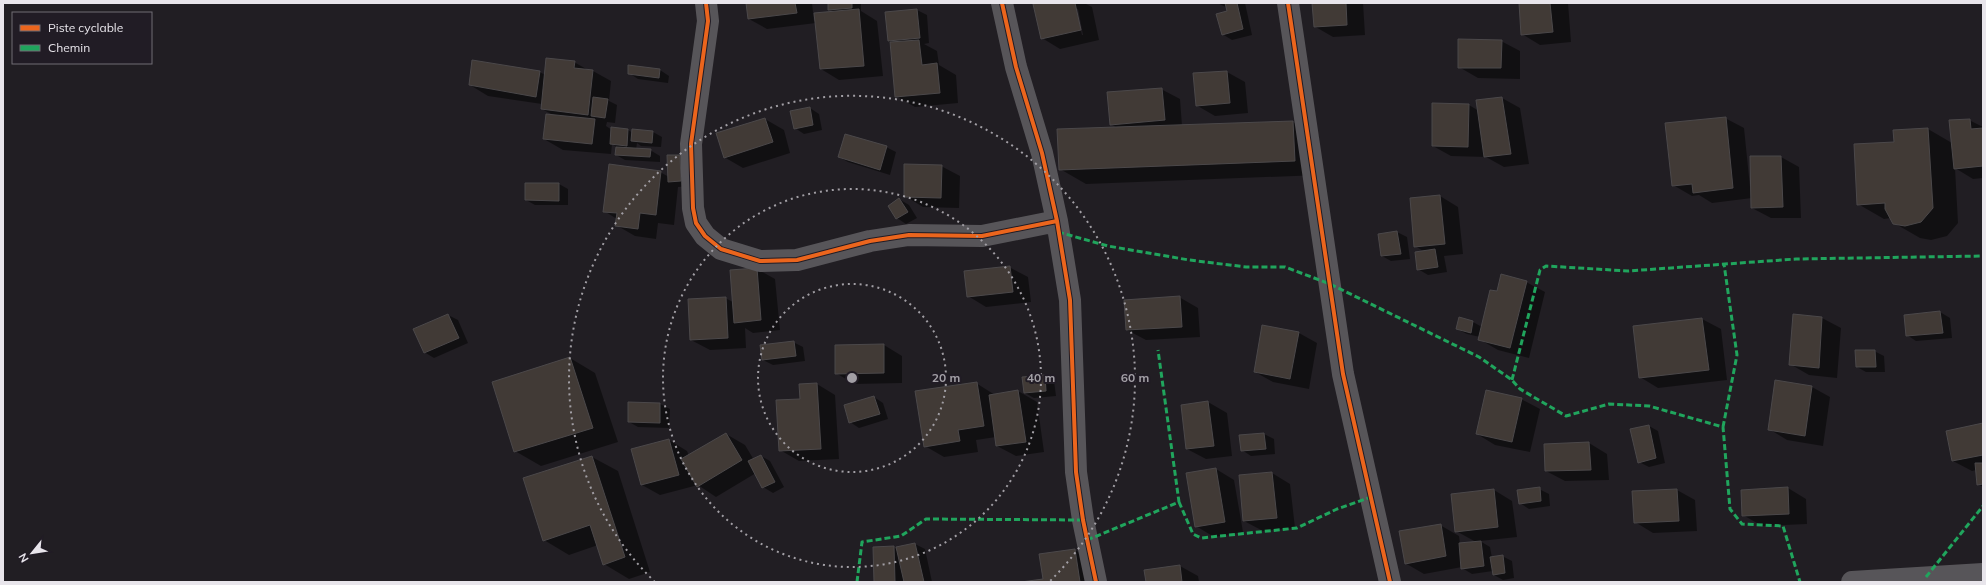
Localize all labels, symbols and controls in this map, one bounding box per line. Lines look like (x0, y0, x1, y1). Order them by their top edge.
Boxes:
legend (12, 12, 152, 64)
text: Piste cyclable (48, 20, 123, 35)
text: Chemin (48, 40, 90, 55)
text: 20 m (932, 370, 960, 385)
text: 40 m (1027, 370, 1055, 385)
text: 60 m (1121, 370, 1149, 385)
centre of rings (845, 371, 859, 385)
north arrow (12, 533, 52, 573)
text: N (15, 551, 31, 565)

